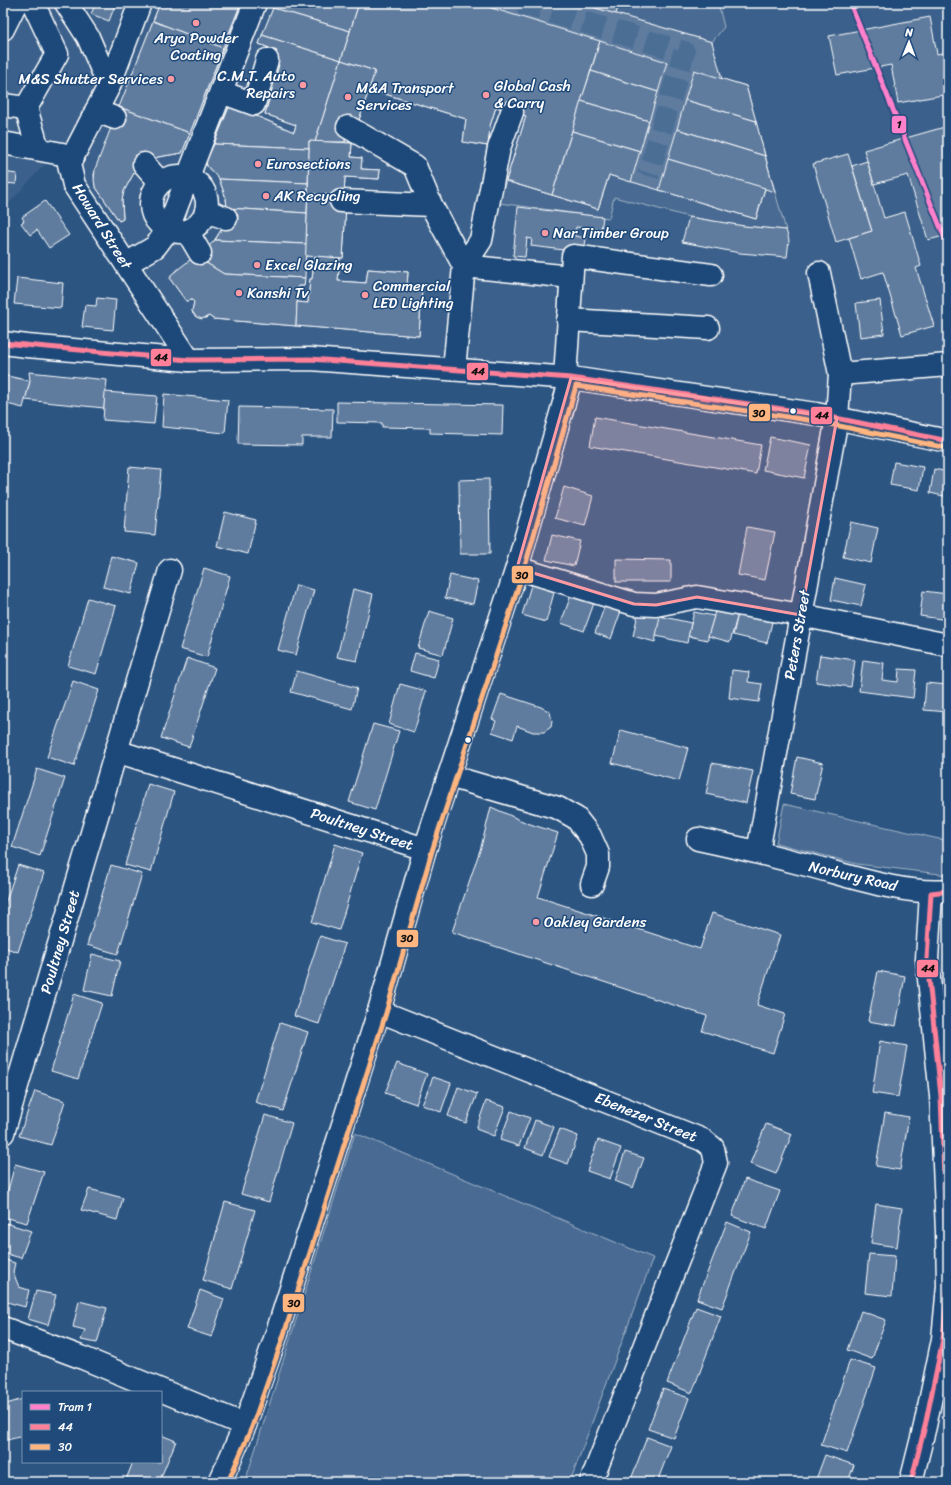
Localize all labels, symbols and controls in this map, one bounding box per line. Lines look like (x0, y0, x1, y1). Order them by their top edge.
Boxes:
marker: Arya Powder Coating (191, 18, 201, 28)
north arrow (889, 22, 929, 62)
text: N (904, 23, 914, 42)
place label: Arya Powder Coating (153, 25, 239, 68)
place label: C.M.T. Auto Repairs (217, 63, 296, 106)
place label: M&S Shutter Services (19, 66, 164, 92)
place label: Global Cash & Carry (494, 73, 571, 116)
marker: M&S Shutter Services (166, 74, 176, 84)
place label: M&A Transport Services (356, 75, 455, 118)
marker: C.M.T. Auto Repairs (298, 80, 308, 90)
marker: Global Cash & Carry (481, 90, 491, 100)
marker: M&A Transport Services (343, 92, 353, 102)
line badge: 1 (891, 115, 907, 134)
text: 1 (897, 115, 902, 134)
place label: Eurosections (266, 151, 351, 177)
marker: Eurosections (253, 159, 263, 169)
street label: Howard Street (65, 178, 139, 275)
place label: AK Recycling (273, 183, 361, 209)
marker: AK Recycling (261, 191, 271, 201)
place label: Nar Timber Group (553, 220, 669, 246)
marker: Nar Timber Group (540, 228, 550, 238)
place label: Excel Glazing (265, 252, 353, 278)
marker: Excel Glazing (252, 260, 262, 270)
place label: Commercial LED Lighting (373, 273, 454, 316)
place label: Kanshi Tv (247, 280, 310, 306)
marker: Kanshi Tv (234, 288, 244, 298)
marker: Commercial LED Lighting (360, 290, 370, 300)
line badge: 44 (150, 348, 172, 367)
text: 44 (153, 348, 168, 367)
line badge: 44 (466, 362, 489, 381)
text: 44 (470, 362, 485, 381)
line badge: 30 (748, 403, 771, 422)
text: 30 (752, 404, 766, 423)
unlabelled marker (788, 406, 798, 416)
line badge: 44 (810, 406, 833, 425)
text: 44 (814, 406, 829, 425)
line badge: 30 (511, 565, 534, 584)
text: 30 (515, 566, 529, 585)
street label: Peters Street (776, 587, 818, 682)
unlabelled marker (463, 735, 473, 745)
street label: Poultney Street (307, 800, 417, 858)
street label: Norbury Road (806, 853, 901, 899)
street label: Poultney Street (33, 887, 87, 997)
place label: Oakley Gardens (544, 909, 647, 935)
marker: Oakley Gardens (531, 917, 541, 927)
line badge: 30 (396, 929, 419, 948)
text: 30 (400, 929, 414, 948)
line badge: 44 (916, 959, 939, 978)
text: 44 (920, 959, 935, 978)
street label: Ebenezer Street (591, 1085, 702, 1150)
line badge: 30 (282, 1293, 305, 1313)
text: 30 (287, 1294, 301, 1313)
legend (22, 1391, 162, 1463)
text: Tram 1 (58, 1396, 92, 1418)
text: 44 (58, 1416, 74, 1438)
text: 30 (58, 1436, 73, 1458)

